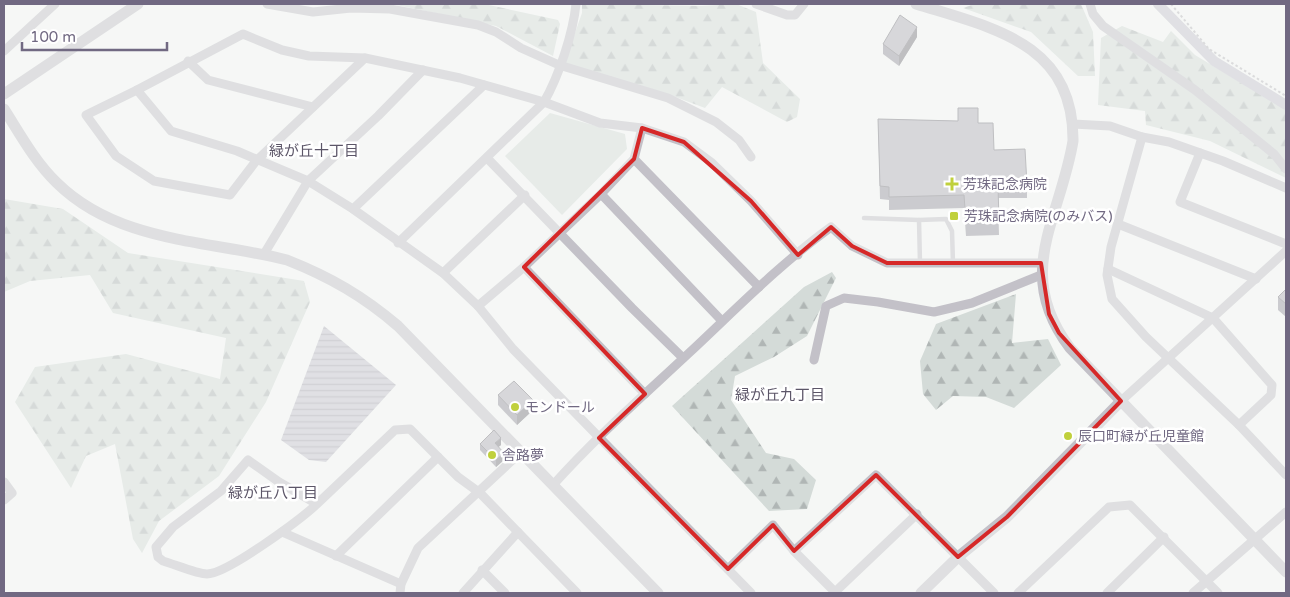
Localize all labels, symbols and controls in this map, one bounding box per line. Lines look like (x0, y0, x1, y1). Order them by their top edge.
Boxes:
scale bar (22, 20, 168, 52)
text: 100 m (30, 28, 76, 46)
district label: 緑が丘十丁目 (269, 142, 359, 160)
place label: 芳珠記念病院 (963, 176, 1047, 193)
marker: 芳珠記念病院 (945, 177, 959, 191)
place label: 芳珠記念病院(のみバス) (964, 208, 1113, 225)
marker: 芳珠記念病院(のみバス) (948, 210, 960, 222)
district label: 緑が丘九丁目 (735, 386, 825, 404)
place label: モンドール (525, 399, 595, 416)
marker: モンドール (509, 401, 521, 413)
place label: 辰口町緑が丘児童館 (1078, 428, 1204, 445)
marker: 辰口町緑が丘児童館 (1062, 430, 1074, 442)
place label: 舎路夢 (502, 447, 544, 464)
marker: 舎路夢 (486, 449, 498, 461)
district label: 緑が丘八丁目 (228, 484, 318, 502)

